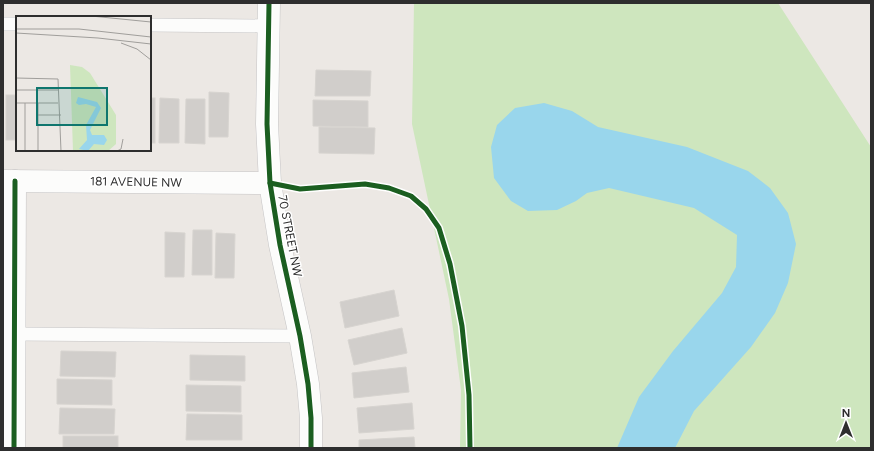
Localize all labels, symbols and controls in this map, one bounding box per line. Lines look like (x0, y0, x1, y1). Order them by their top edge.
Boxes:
inset map (16, 16, 151, 151)
street label: 181 AVENUE NW (90, 174, 183, 190)
street label: 70 STREET NW (275, 194, 305, 279)
north arrow (826, 403, 866, 443)
text: N (842, 407, 850, 420)

